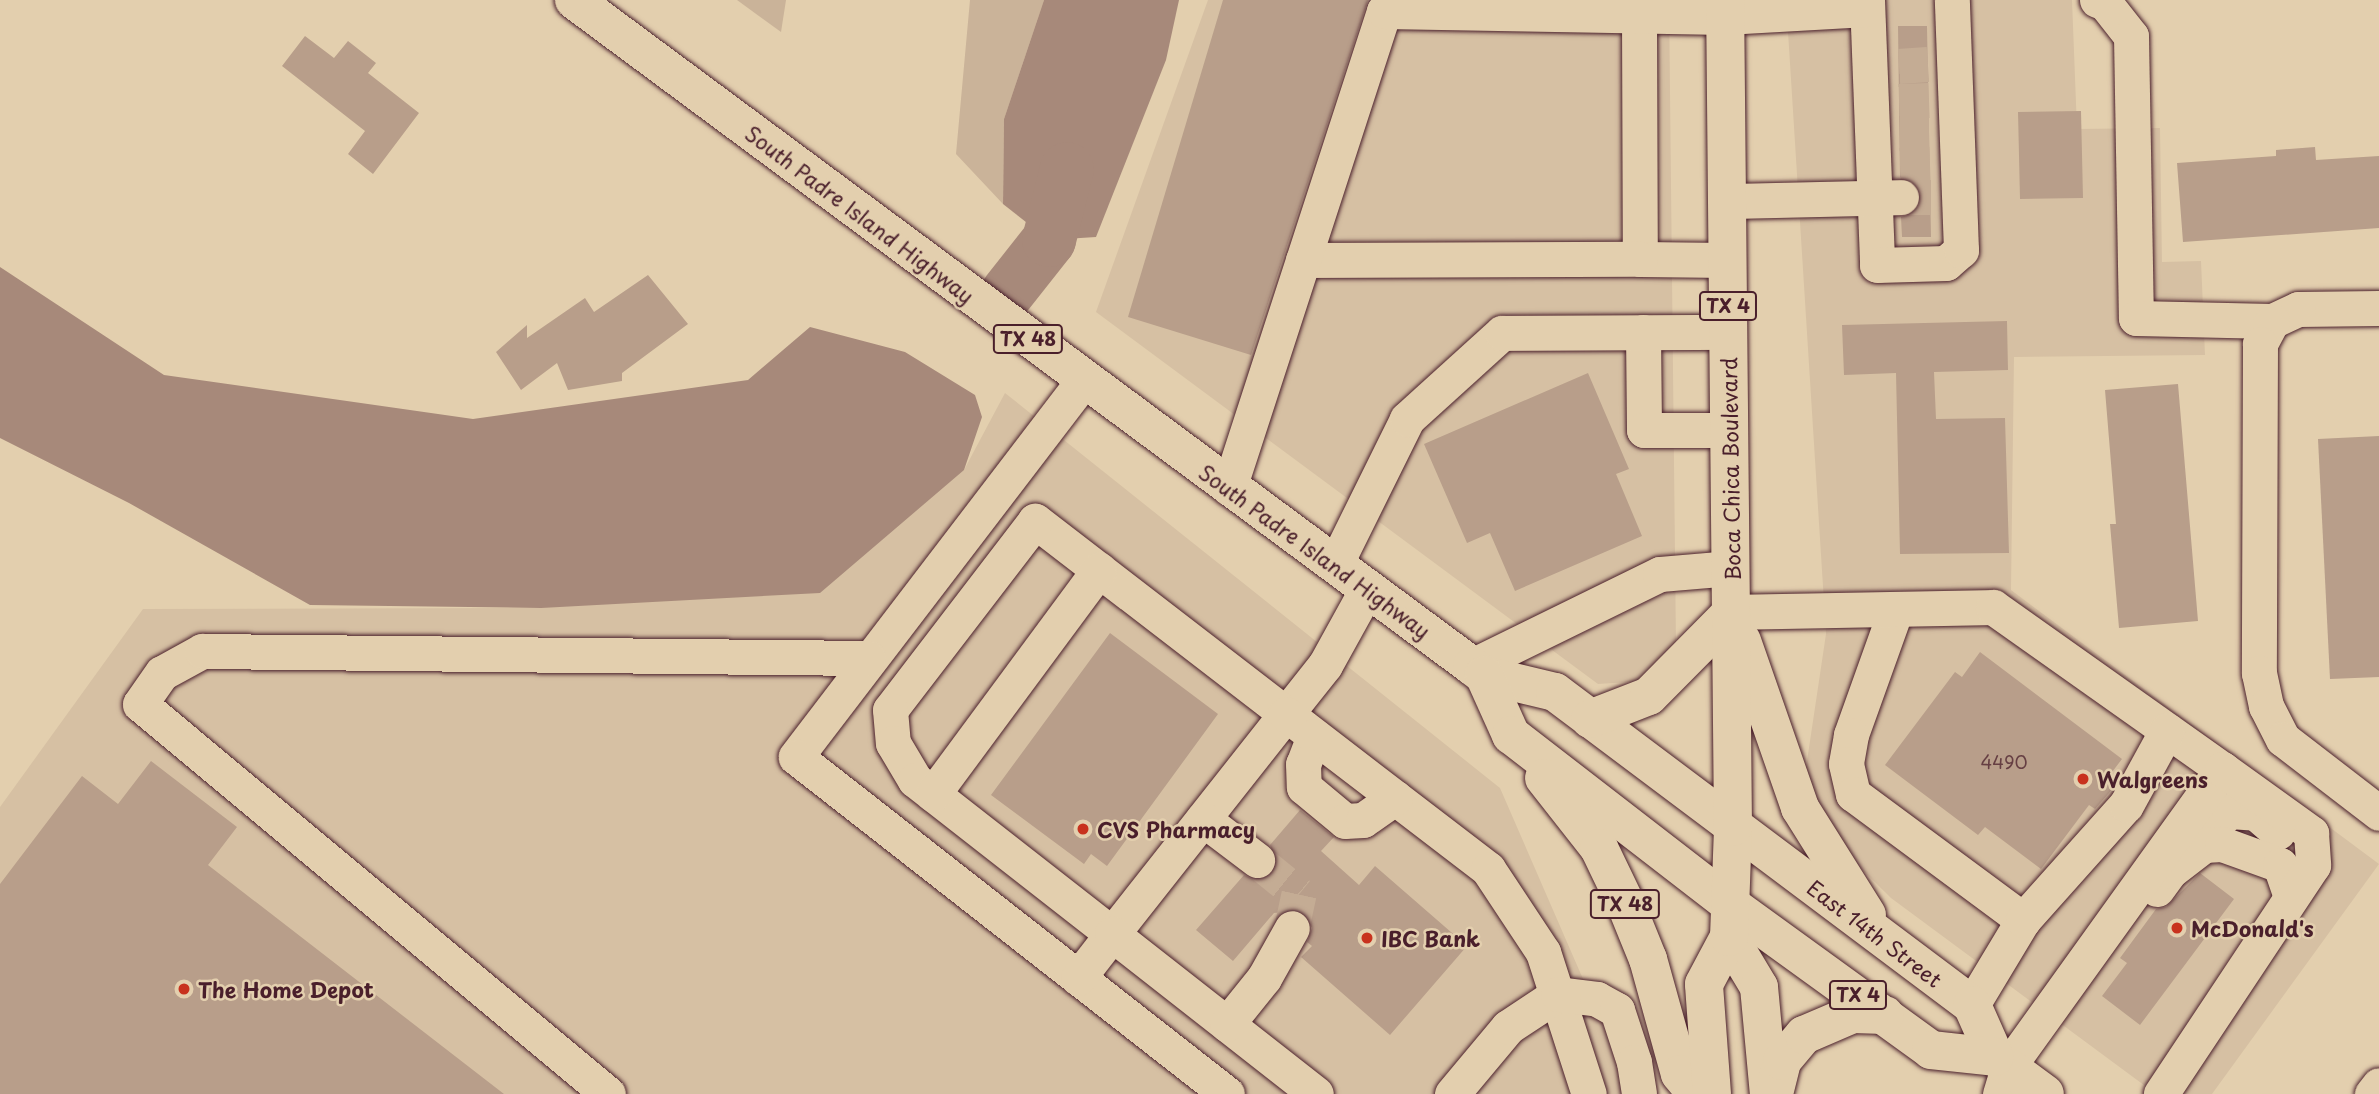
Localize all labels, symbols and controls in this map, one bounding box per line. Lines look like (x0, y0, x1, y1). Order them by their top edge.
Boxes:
street label: South Padre Island Highway (740, 119, 980, 309)
road number: TX 4 (1698, 290, 1758, 322)
road number: TX 48 (991, 324, 1065, 354)
street label: Boca Chica Boulevard (1715, 358, 1745, 580)
street label: South Padre Island Highway (1193, 458, 1437, 644)
house number: 4490 (1980, 751, 2028, 773)
place label: Walgreens (2097, 766, 2208, 792)
marker: Walgreens (2075, 771, 2091, 787)
place label: CVS Pharmacy (1097, 816, 1257, 842)
marker: CVS Pharmacy (1075, 821, 1091, 837)
street label: East 14th Street (1802, 874, 1948, 992)
road number: TX 48 (1588, 888, 1662, 920)
place label: McDonald's (2191, 915, 2314, 941)
marker: McDonald's (2169, 920, 2185, 936)
place label: IBC Bank (1381, 925, 1481, 951)
marker: IBC Bank (1359, 930, 1375, 946)
place label: The Home Depot (198, 976, 375, 1002)
road number: TX 4 (1828, 979, 1888, 1010)
marker: The Home Depot (176, 981, 192, 997)

